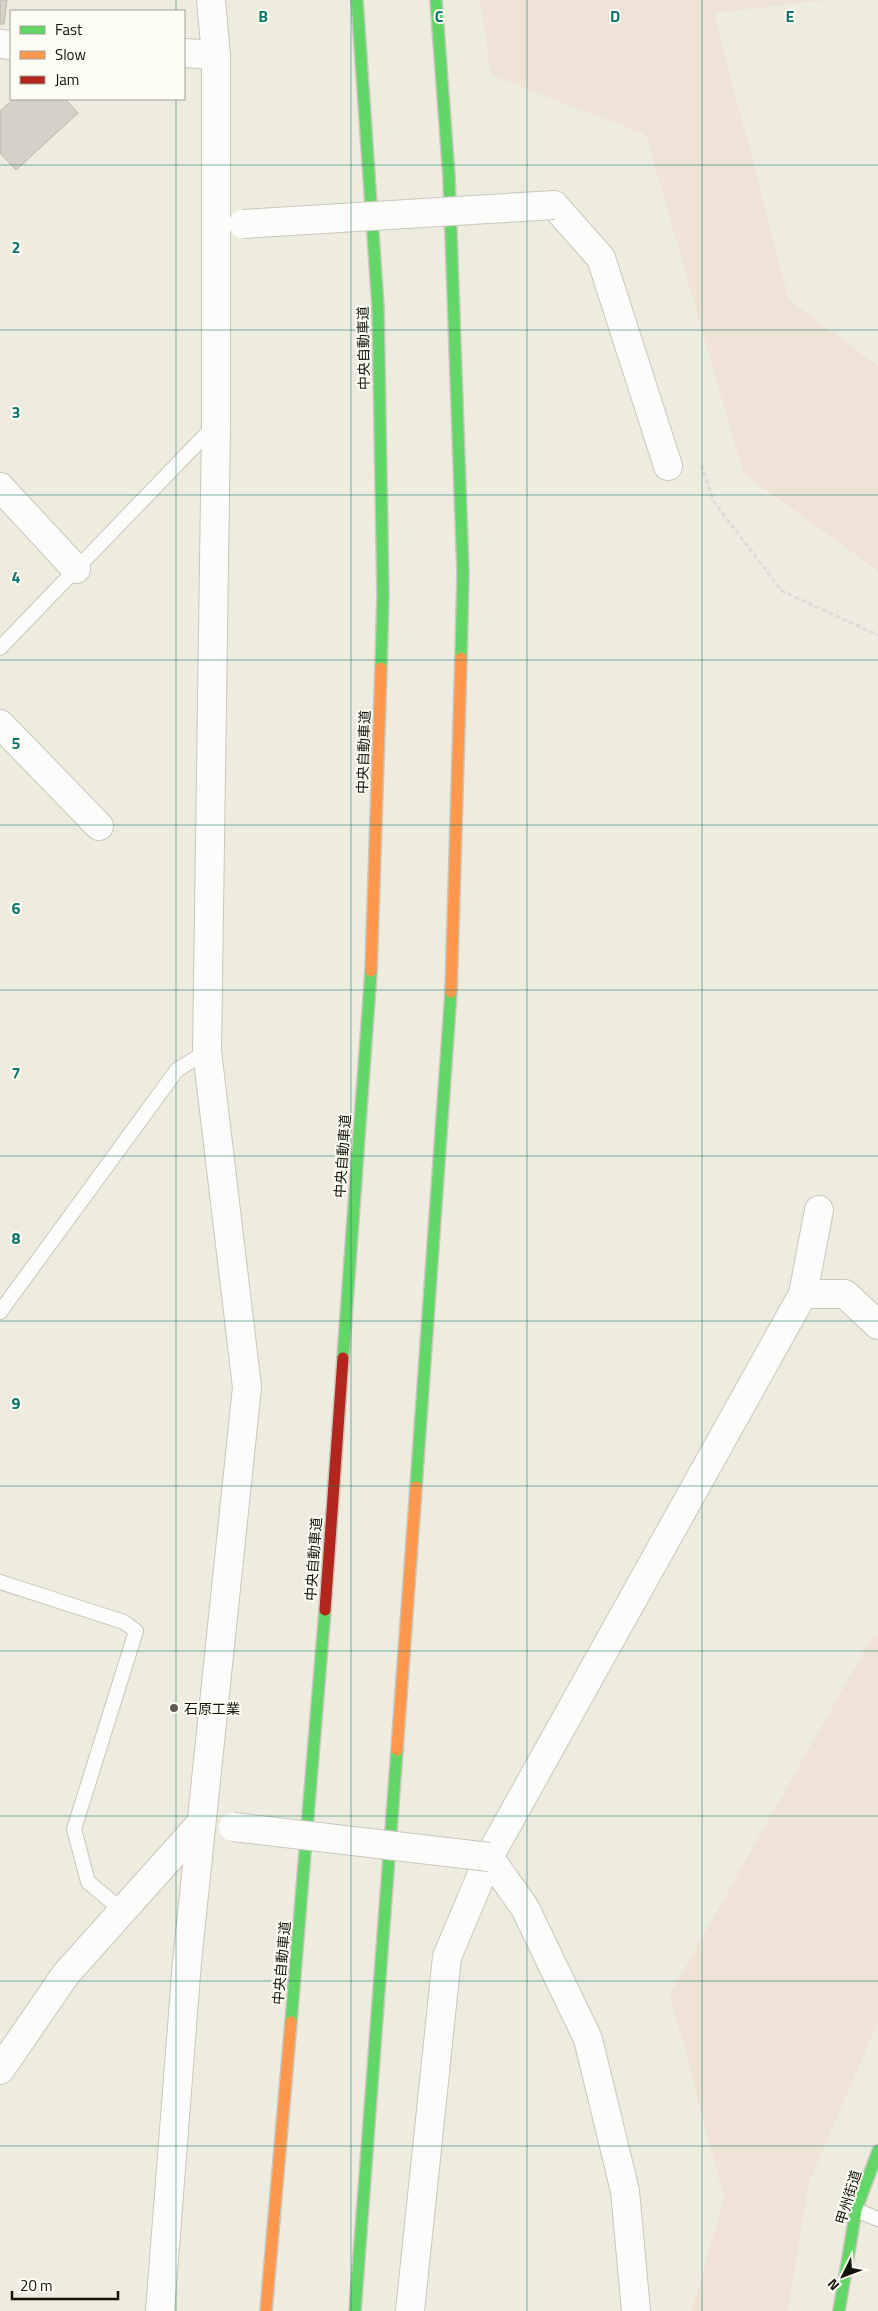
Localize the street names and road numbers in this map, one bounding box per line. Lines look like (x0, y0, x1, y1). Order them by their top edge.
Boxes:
street label: 中央自動車道 (352, 306, 374, 390)
street label: 中央自動車道 (351, 710, 375, 794)
street label: 中央自動車道 (329, 1113, 355, 1199)
street label: 中央自動車道 (300, 1516, 326, 1602)
street label: 中央自動車道 (267, 1920, 295, 2006)
street label: 甲州街道 (830, 2167, 866, 2227)

